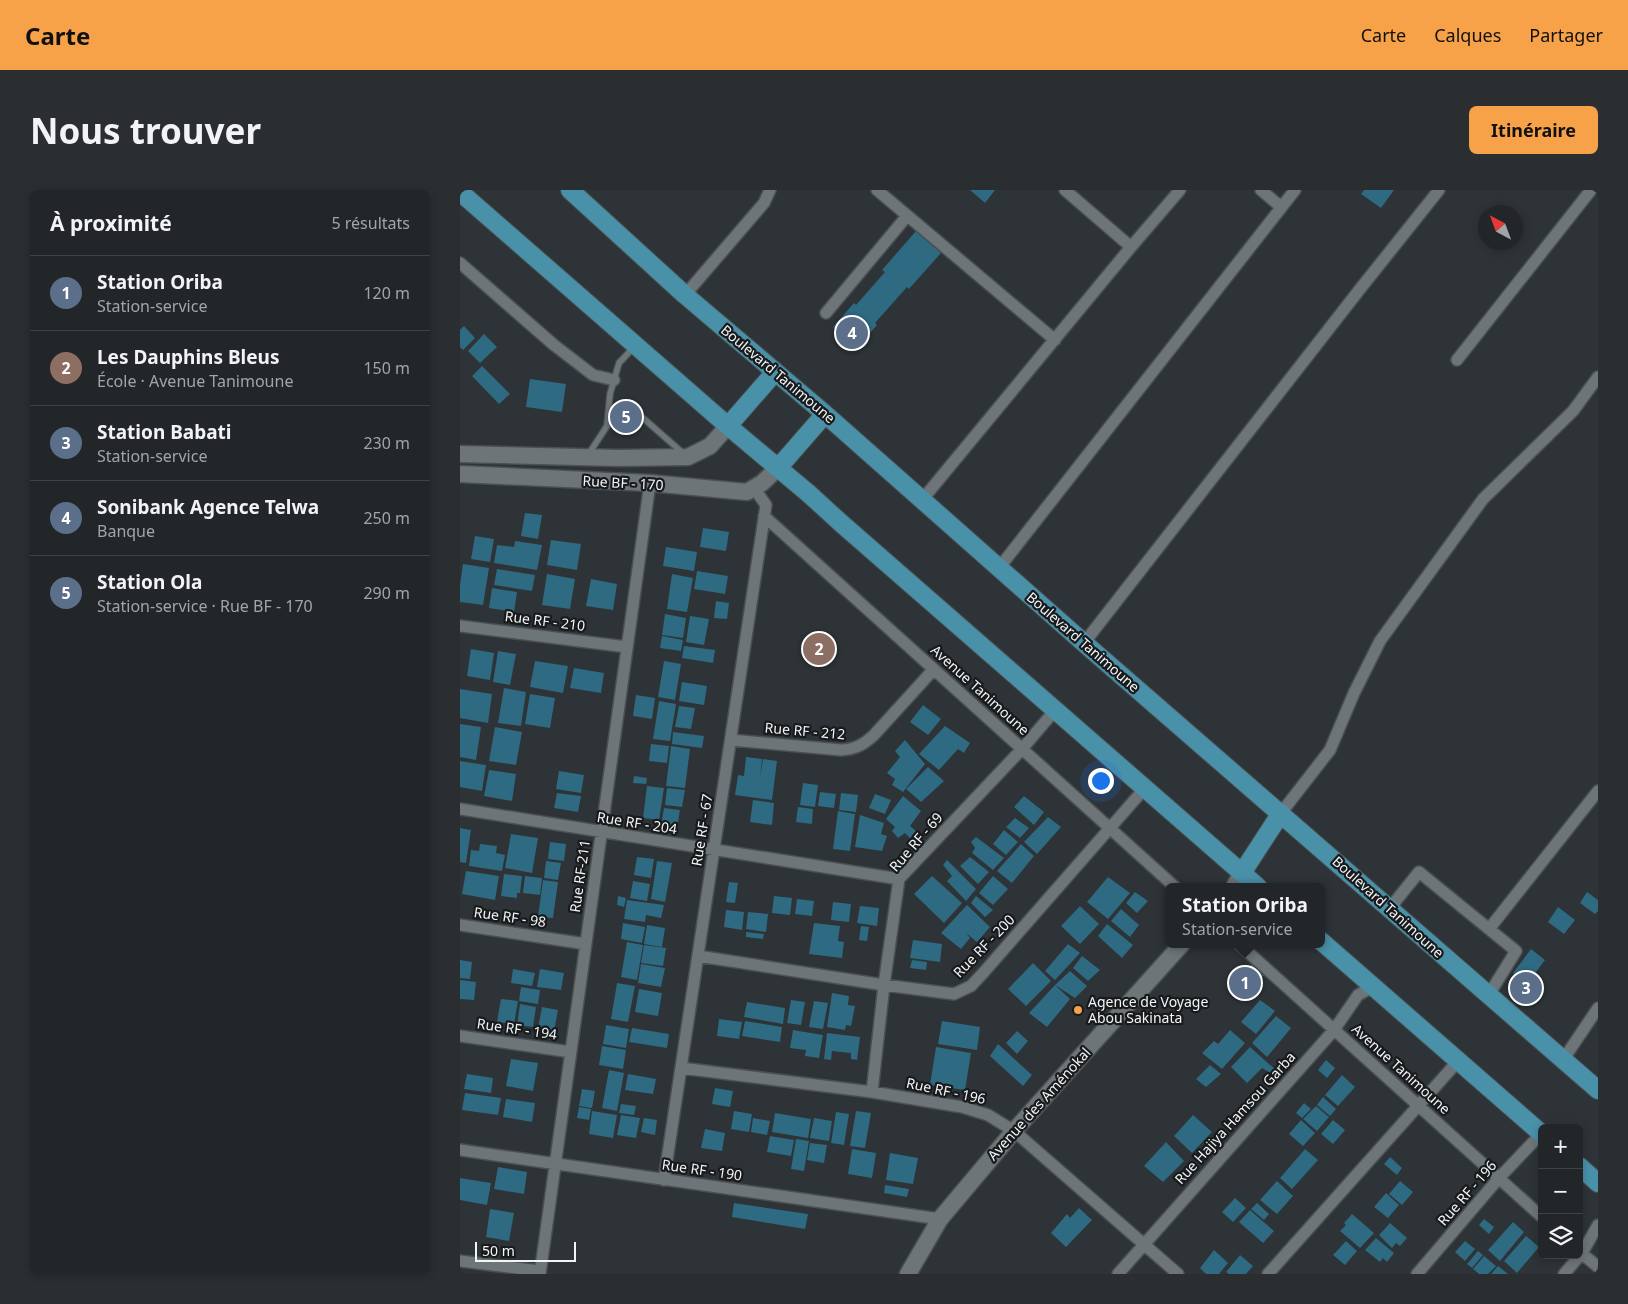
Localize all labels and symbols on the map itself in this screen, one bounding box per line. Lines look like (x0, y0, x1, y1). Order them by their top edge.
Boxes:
north arrow (1478, 205, 1523, 250)
pin: 4 (836, 314, 868, 352)
street label: Boulevard Tanimoune (717, 320, 840, 427)
pin: 5 (610, 398, 642, 436)
street label: Rue BF - 170 (582, 471, 664, 494)
street label: Boulevard Tanimoune (1023, 587, 1144, 696)
street label: Rue RF - 210 (504, 606, 586, 635)
pin: 2 (803, 630, 835, 668)
street label: Avenue Tanimoune (927, 640, 1034, 739)
street label: Rue RF - 212 (764, 718, 846, 743)
your location (1088, 768, 1114, 794)
street label: Rue RF - 67 (686, 793, 717, 867)
street label: Rue RF - 204 (596, 807, 678, 838)
street label: Rue RF - 69 (885, 808, 947, 875)
street label: Rue RF-211 (565, 838, 594, 914)
street label: Boulevard Tanimoune (1329, 851, 1448, 962)
street label: Rue RF - 98 (473, 902, 547, 931)
street label: Rue RF - 200 (949, 910, 1018, 981)
pin: 1 (1229, 964, 1261, 1002)
pin: 3 (1510, 969, 1542, 1007)
place label: Agence de Voyage Abou Sakinata (1088, 992, 1208, 1027)
marker: Agence de Voyage Abou Sakinata (1072, 1004, 1084, 1016)
street label: Rue RF - 194 (476, 1013, 558, 1044)
street label: Avenue Tanimoune (1348, 1019, 1455, 1118)
street label: Avenue des Aménokal (983, 1043, 1094, 1164)
street label: Rue Hajiya Hamsou Garba (1170, 1047, 1299, 1188)
street label: Rue RF - 196 (905, 1073, 988, 1108)
street label: Rue RF - 190 (661, 1154, 743, 1185)
street label: Rue RF - 196 (1433, 1156, 1500, 1229)
scale bar (475, 1239, 576, 1262)

